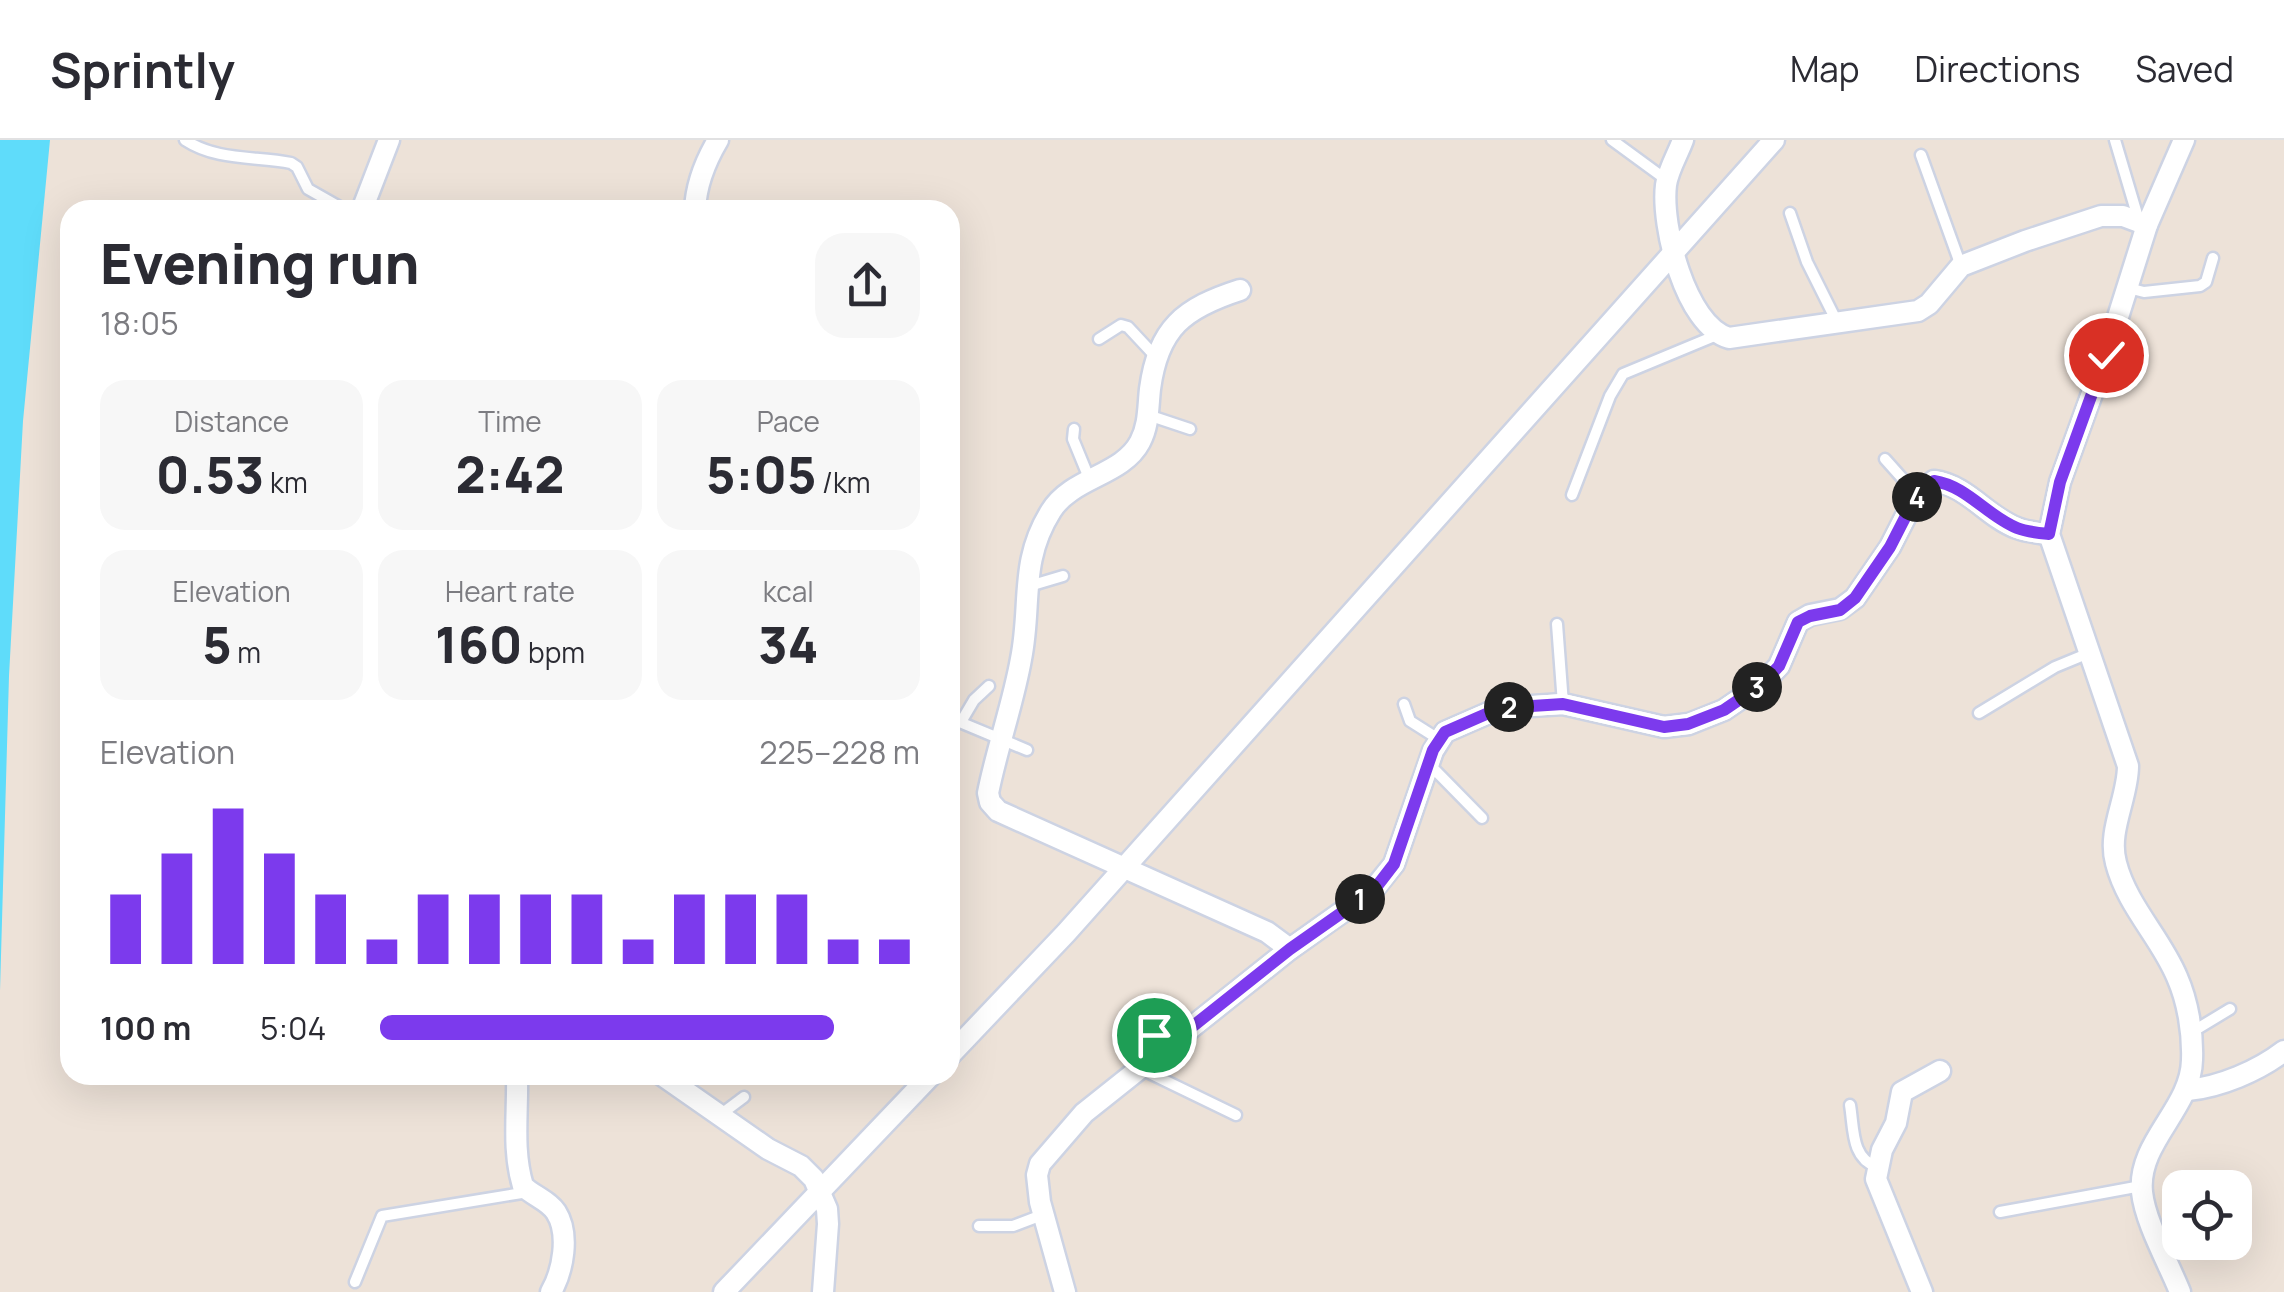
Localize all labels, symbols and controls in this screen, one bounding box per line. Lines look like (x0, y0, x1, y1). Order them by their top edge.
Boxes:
text: Sprintly (50, 37, 235, 102)
text: Map (1790, 45, 1860, 93)
text: Directions (1915, 45, 2080, 93)
text: Saved (2135, 45, 2234, 93)
text: Evening run (100, 225, 419, 301)
button: share (815, 233, 920, 338)
text: 18:05 (100, 301, 179, 345)
pin (2064, 313, 2149, 398)
icon: check (2079, 328, 2134, 383)
text: Distance (174, 402, 289, 440)
text: Time (478, 402, 542, 440)
text: Pace (757, 402, 820, 440)
text: 0.53 (156, 440, 264, 508)
text: 2:42 (455, 440, 565, 508)
text: 5:05 (706, 440, 817, 508)
text: km (264, 463, 308, 501)
text: /km (817, 463, 871, 501)
pin: 4 (1892, 472, 1942, 522)
text: 4 (1908, 478, 1926, 516)
text: Elevation (173, 572, 291, 610)
text: Heart rate (445, 572, 575, 610)
text: kcal (763, 572, 814, 610)
text: 5 (202, 610, 232, 678)
text: 160 (435, 610, 523, 678)
text: 34 (758, 610, 818, 678)
text: m (232, 633, 261, 671)
text: bpm (523, 633, 585, 671)
pin: 3 (1732, 662, 1782, 712)
text: 3 (1749, 668, 1765, 706)
pin: 2 (1484, 682, 1534, 732)
text: 2 (1501, 688, 1517, 726)
text: Elevation (100, 730, 235, 774)
text: 225–228 m (759, 730, 920, 774)
pin: 1 (1335, 874, 1385, 924)
text: 1 (1354, 880, 1366, 918)
pin (1112, 993, 1197, 1078)
text: 100 m (100, 1006, 191, 1050)
text: 5:04 (260, 1006, 326, 1050)
icon: arrive (1127, 1008, 1182, 1063)
map controls (2162, 1170, 2252, 1260)
button: locate (2162, 1170, 2252, 1260)

